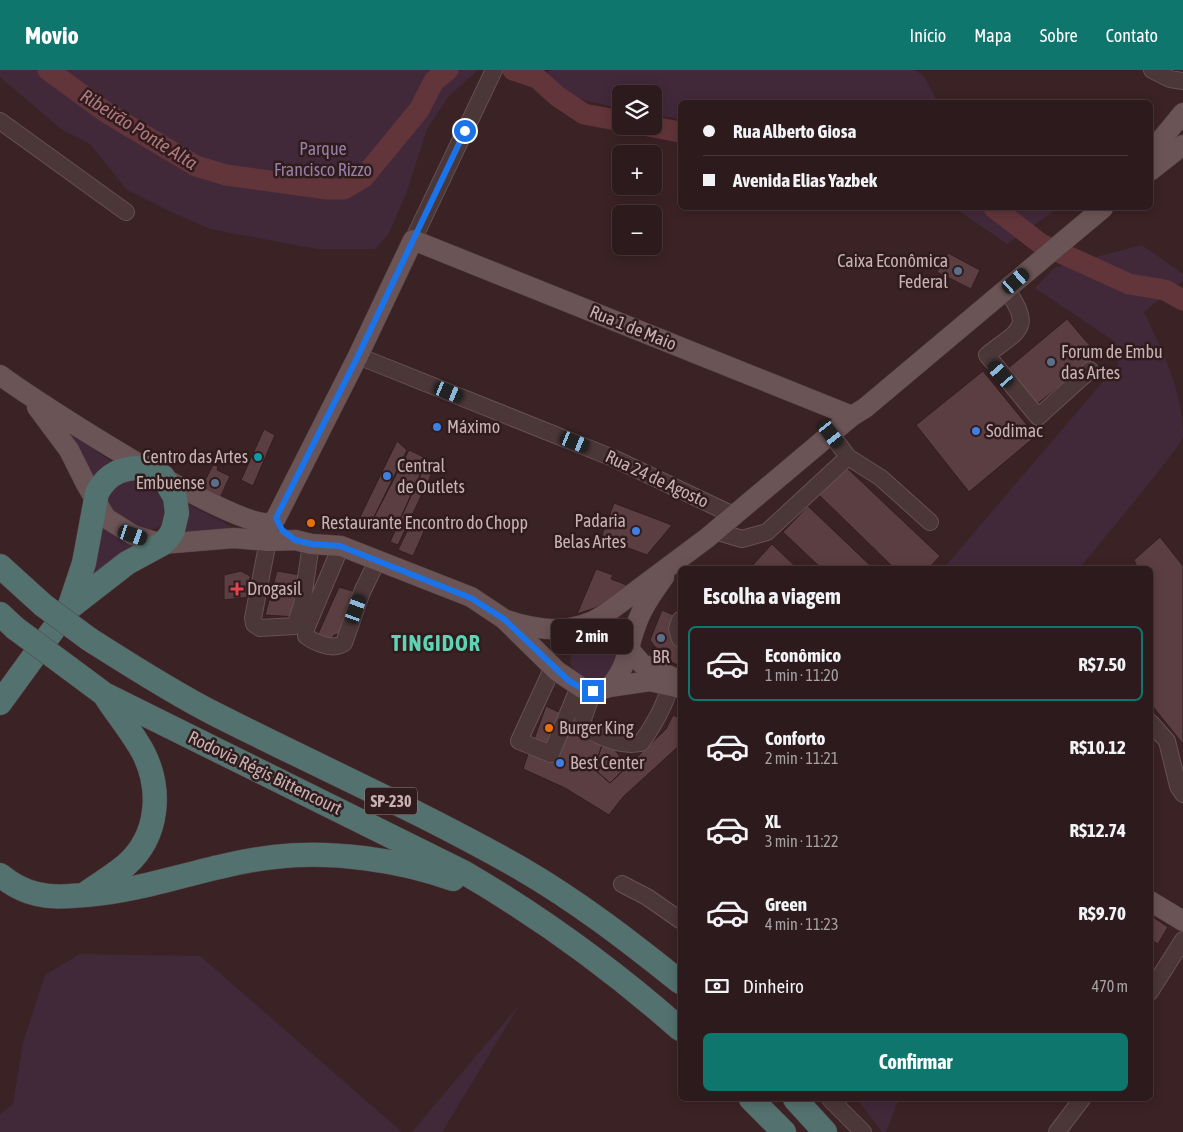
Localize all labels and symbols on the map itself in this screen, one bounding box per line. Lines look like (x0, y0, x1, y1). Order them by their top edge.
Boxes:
water label: Ribeirão Ponte Alta (77, 84, 202, 174)
route start (454, 120, 476, 142)
park label: Parque Francisco Rizzo (274, 138, 372, 180)
place label: Caixa Econômica Federal (837, 250, 948, 292)
marker: Caixa Econômica Federal (952, 265, 964, 277)
car (999, 265, 1032, 297)
street label: Rua 1 de Maio (587, 301, 680, 354)
place label: Forum de Embu das Artes (1061, 341, 1163, 383)
marker: Forum de Embu das Artes (1045, 356, 1057, 368)
car (985, 358, 1016, 390)
car (432, 379, 465, 405)
place label: Máximo (447, 416, 500, 437)
car (815, 418, 846, 450)
place label: Sodimac (986, 420, 1043, 441)
marker: Máximo (431, 421, 443, 433)
marker: Sodimac (970, 425, 982, 437)
car (558, 429, 591, 455)
street label: Rua 24 de Agosto (602, 445, 712, 512)
place label: Centro das Artes (142, 446, 248, 467)
marker: Centro das Artes (252, 451, 264, 463)
place label: Central de Outlets (397, 455, 465, 497)
marker: Central de Outlets (381, 470, 393, 482)
place label: Embuense (136, 472, 205, 493)
marker: Embuense (209, 477, 221, 489)
place label: Padaria Belas Artes (554, 510, 626, 552)
place label: Restaurante Encontro do Chopp (321, 512, 528, 533)
marker: Restaurante Encontro do Chopp (305, 517, 317, 529)
car (116, 523, 149, 547)
marker: Padaria Belas Artes (630, 525, 642, 537)
place label: Drogasil (247, 578, 302, 599)
marker: Drogasil (231, 583, 243, 595)
car (343, 592, 368, 626)
callout: 2 min (552, 618, 634, 654)
district label: TINGIDOR (391, 630, 481, 656)
marker: BR (655, 632, 667, 644)
place label: BR (652, 646, 670, 667)
route end (582, 680, 604, 702)
place label: Burger King (559, 717, 634, 738)
marker: Burger King (543, 722, 555, 734)
street label: Rodovia Régis Bittencourt (185, 726, 346, 819)
place label: Best Center (570, 752, 645, 773)
marker: Best Center (554, 757, 566, 769)
road number: SP-230 (365, 788, 417, 814)

